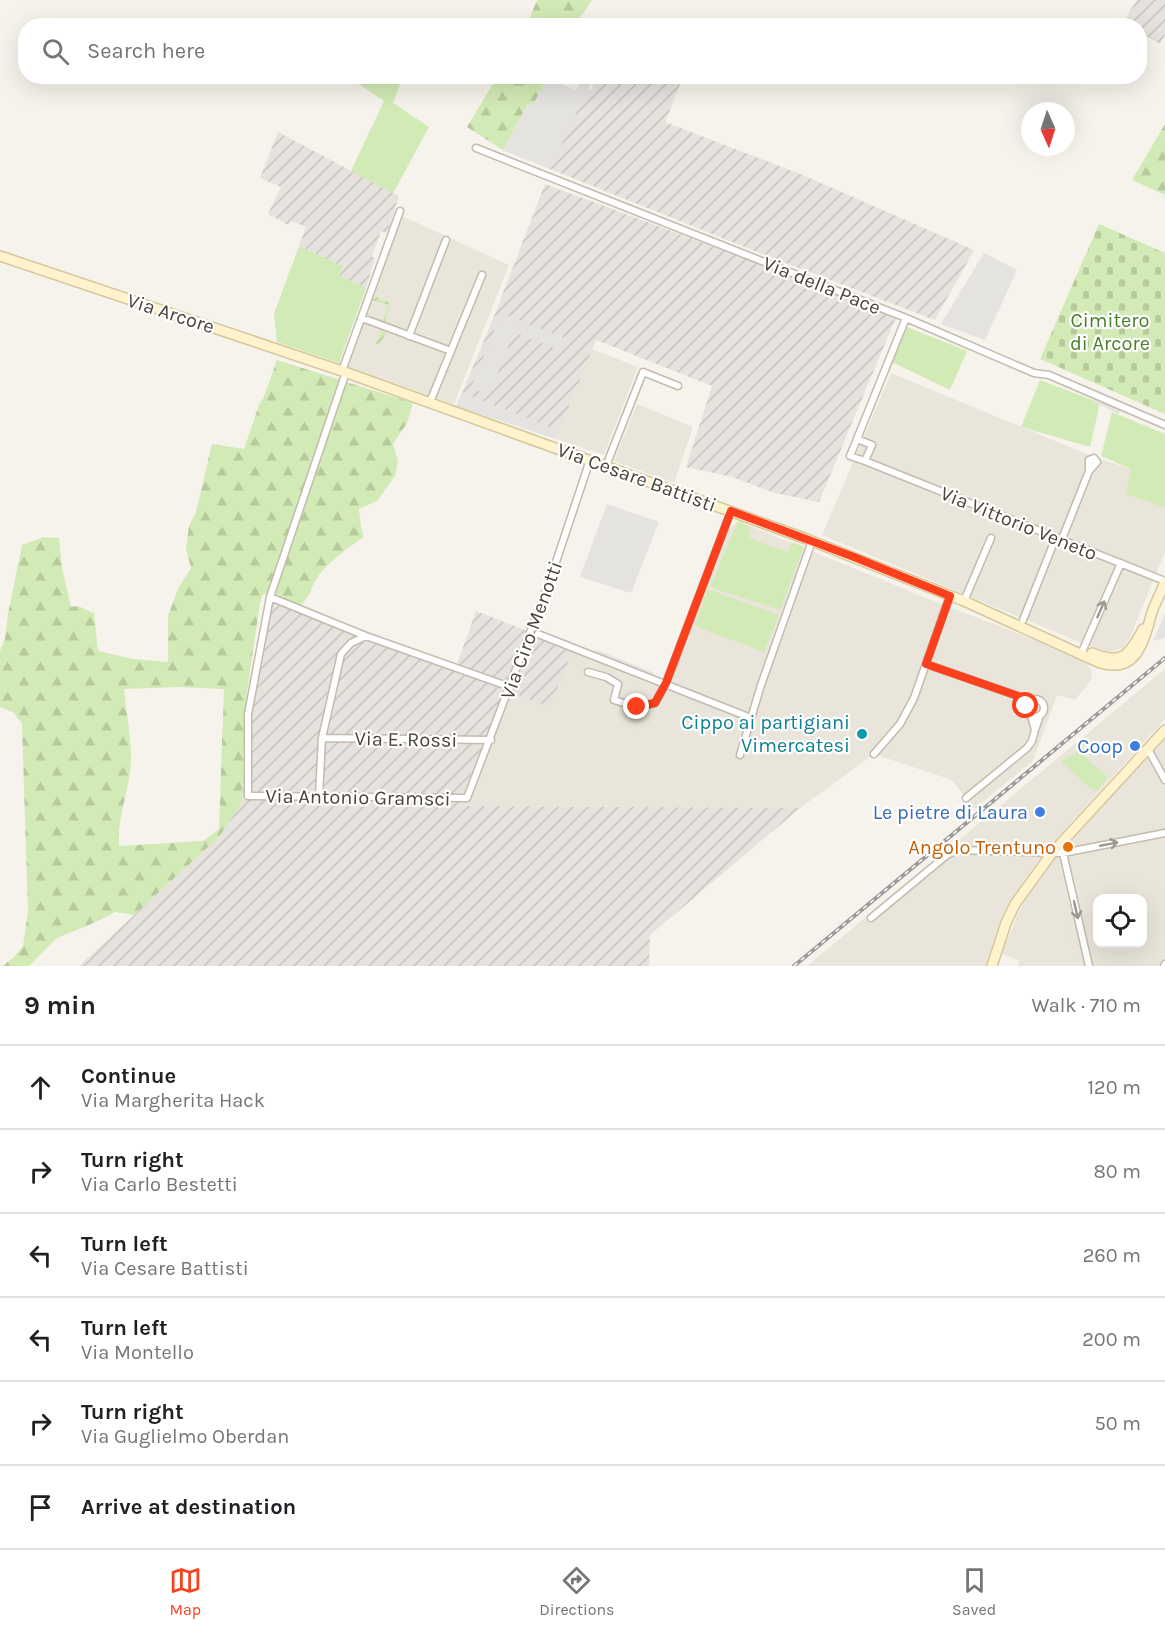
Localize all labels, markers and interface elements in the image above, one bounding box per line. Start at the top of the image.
search box [18,18,1147,84]
icon: search [39,35,72,68]
text: Search here [87,38,205,64]
north arrow [1021,102,1075,156]
street label: Via della Pace [760,251,884,319]
street label: Via Arcore [124,289,217,338]
park label: Cimitero di Arcore [1070,309,1150,355]
street label: Via Cesare Battisti [554,438,720,517]
street label: Via Vittorio Veneto [937,482,1100,565]
street label: Via Ciro Menotti [496,558,567,702]
one-way arrow [1096,600,1107,618]
route start [1012,692,1038,718]
route end [623,693,649,719]
place label: Cippo ai partigiani Vimercatesi [681,711,850,757]
street label: Via E. Rossi [354,727,458,752]
marker: Cippo ai partigiani Vimercatesi [855,727,869,741]
place label: Coop [1077,735,1123,758]
marker: Coop [1128,739,1142,753]
street label: Via Antonio Gramsci [265,784,451,811]
place label: Le pietre di Laura [873,801,1028,824]
marker: Le pietre di Laura [1033,805,1047,819]
place label: Angolo Trentuno [908,836,1056,859]
one-way arrow [1098,838,1118,849]
marker: Angolo Trentuno [1061,840,1075,854]
map controls [1093,894,1147,948]
button: locate [1093,894,1147,948]
one-way arrow [1071,900,1083,919]
text: 9 min [24,990,96,1021]
text: Walk · 710 m [1031,994,1141,1017]
text: Continue [81,1063,176,1089]
icon: ahead [24,1071,57,1104]
text: 120 m [1087,1076,1141,1099]
text: Via Margherita Hack [81,1089,265,1112]
text: Turn right [81,1147,184,1173]
icon: right [24,1155,57,1188]
text: 80 m [1093,1160,1141,1183]
text: Via Carlo Bestetti [81,1173,238,1196]
text: Turn left [81,1231,168,1257]
icon: left [24,1239,57,1272]
text: 260 m [1083,1244,1141,1267]
text: Via Cesare Battisti [81,1257,249,1280]
text: Turn left [81,1315,168,1341]
icon: left [24,1323,57,1356]
text: 200 m [1082,1328,1141,1351]
text: Via Montello [81,1341,194,1364]
text: Turn right [81,1399,184,1425]
icon: right [24,1407,57,1440]
text: 50 m [1094,1412,1141,1435]
text: Via Guglielmo Oberdan [81,1425,289,1448]
icon: arrive [24,1491,57,1524]
text: Arrive at destination [81,1494,296,1520]
tab: Map [169,1564,202,1619]
tab: Directions [539,1564,614,1619]
tab: Saved [952,1564,996,1619]

